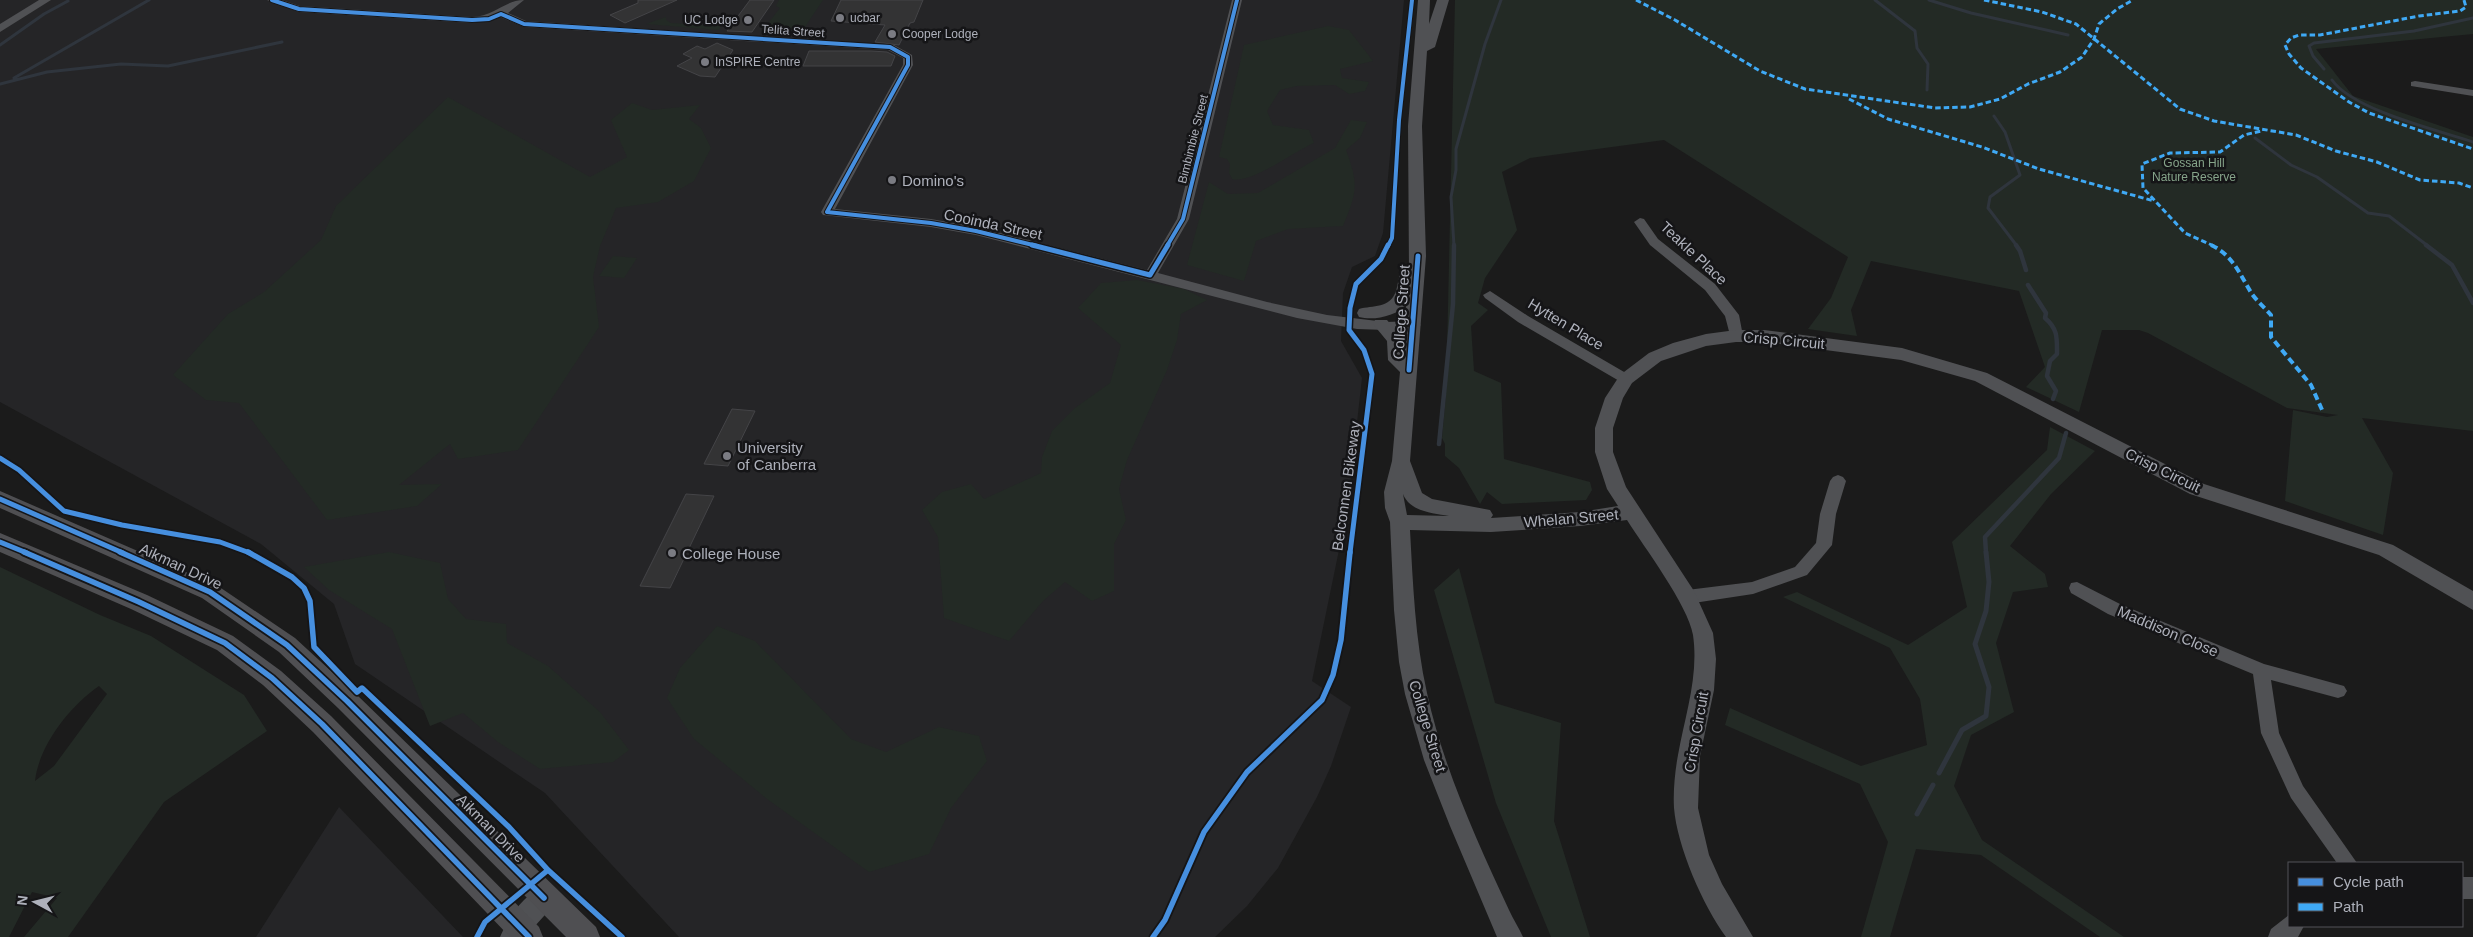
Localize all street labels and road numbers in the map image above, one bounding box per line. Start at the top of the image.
street label: Telita Street [761,22,826,40]
street label: Bimbimbie Street [1175,92,1211,185]
street label: Cooinda Street [942,205,1045,243]
street label: Teakle Place [1657,218,1731,288]
street label: College Street [1389,263,1413,360]
street label: Hytten Place [1525,295,1607,353]
street label: Crisp Circuit [1743,328,1826,352]
street label: Belconnen Bikeway [1328,420,1364,552]
street label: Crisp Circuit [2123,444,2204,496]
street label: Whelan Street [1523,505,1620,531]
street label: Aikman Drive [137,539,225,593]
street label: Maddison Close [2115,602,2221,660]
street label: College Street [1406,678,1450,775]
street label: Crisp Circuit [1681,689,1712,774]
street label: Aikman Drive [453,790,529,866]

